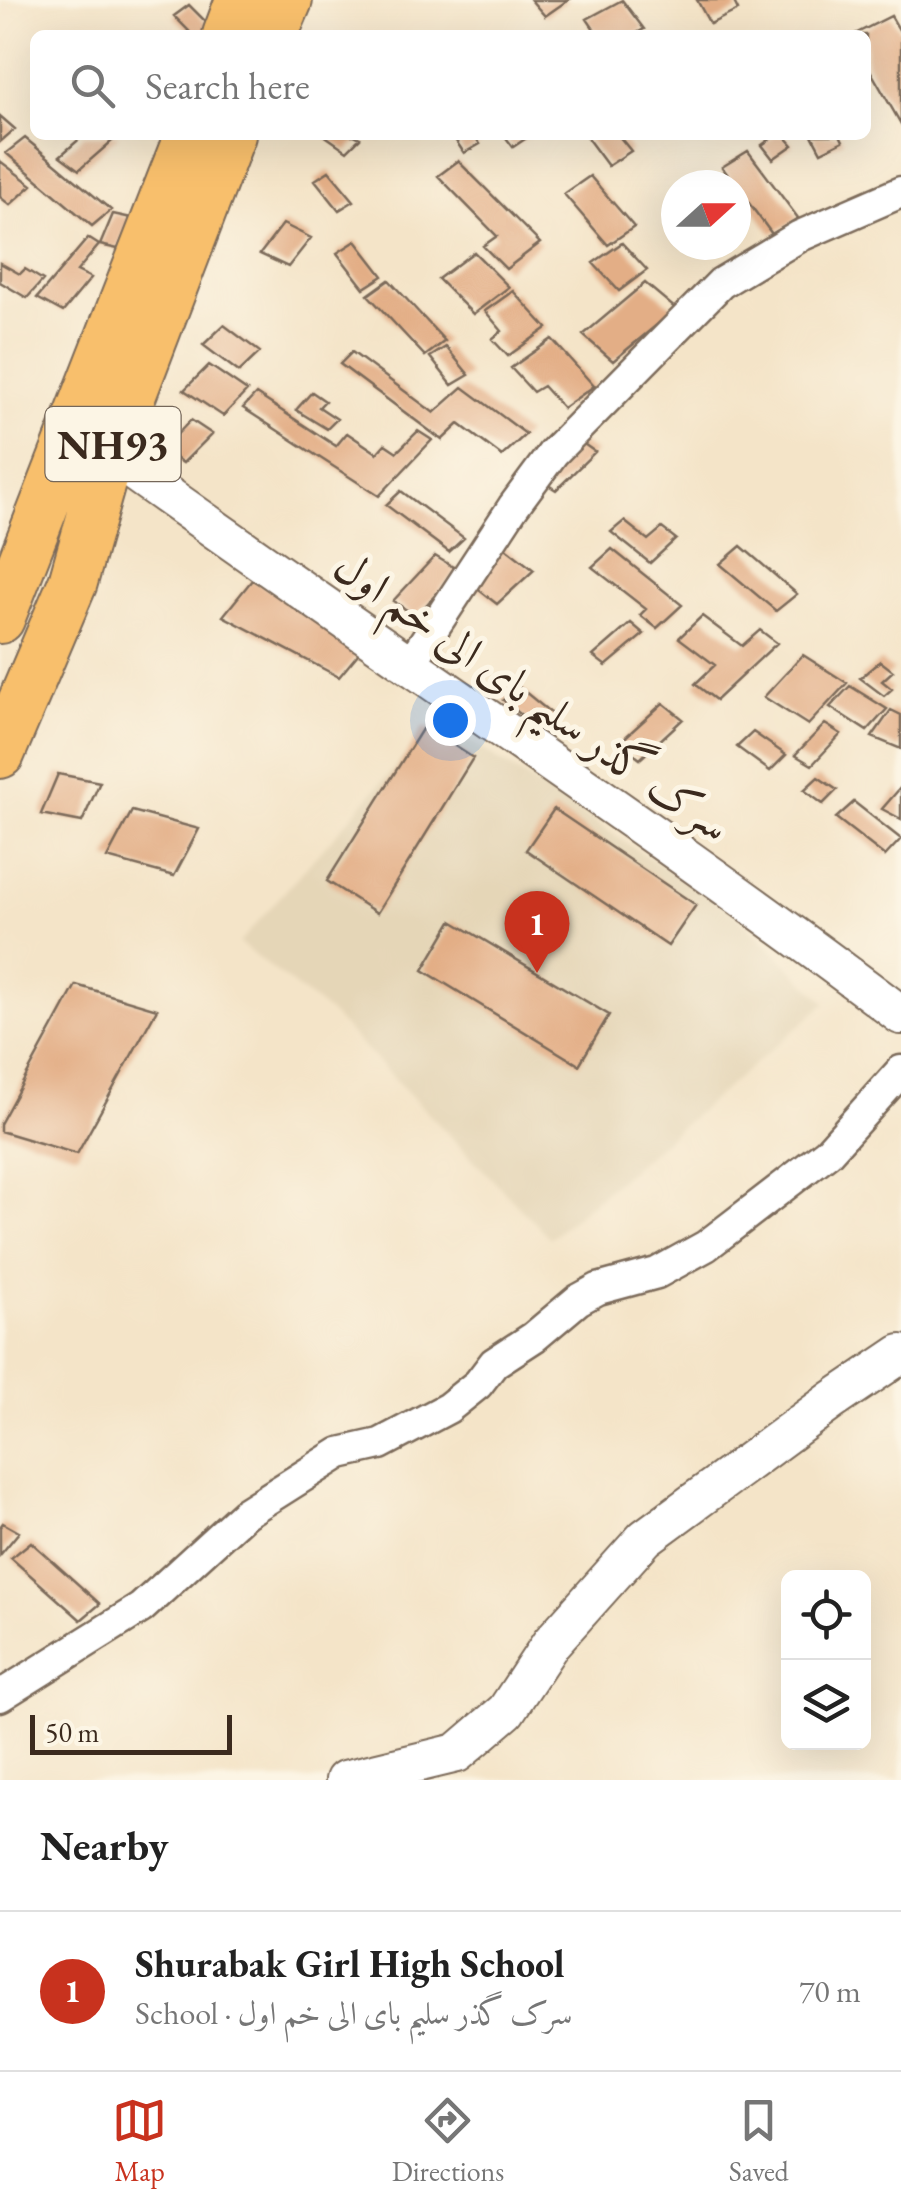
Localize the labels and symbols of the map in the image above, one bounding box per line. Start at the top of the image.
north arrow [661,170,751,260]
road number: NH93 [46,407,180,481]
street label: سرک گذر سلیم بای الی خم اول [314,534,744,867]
your location [425,695,476,746]
pin: 1 [504,890,570,973]
scale bar [30,1710,232,1754]

